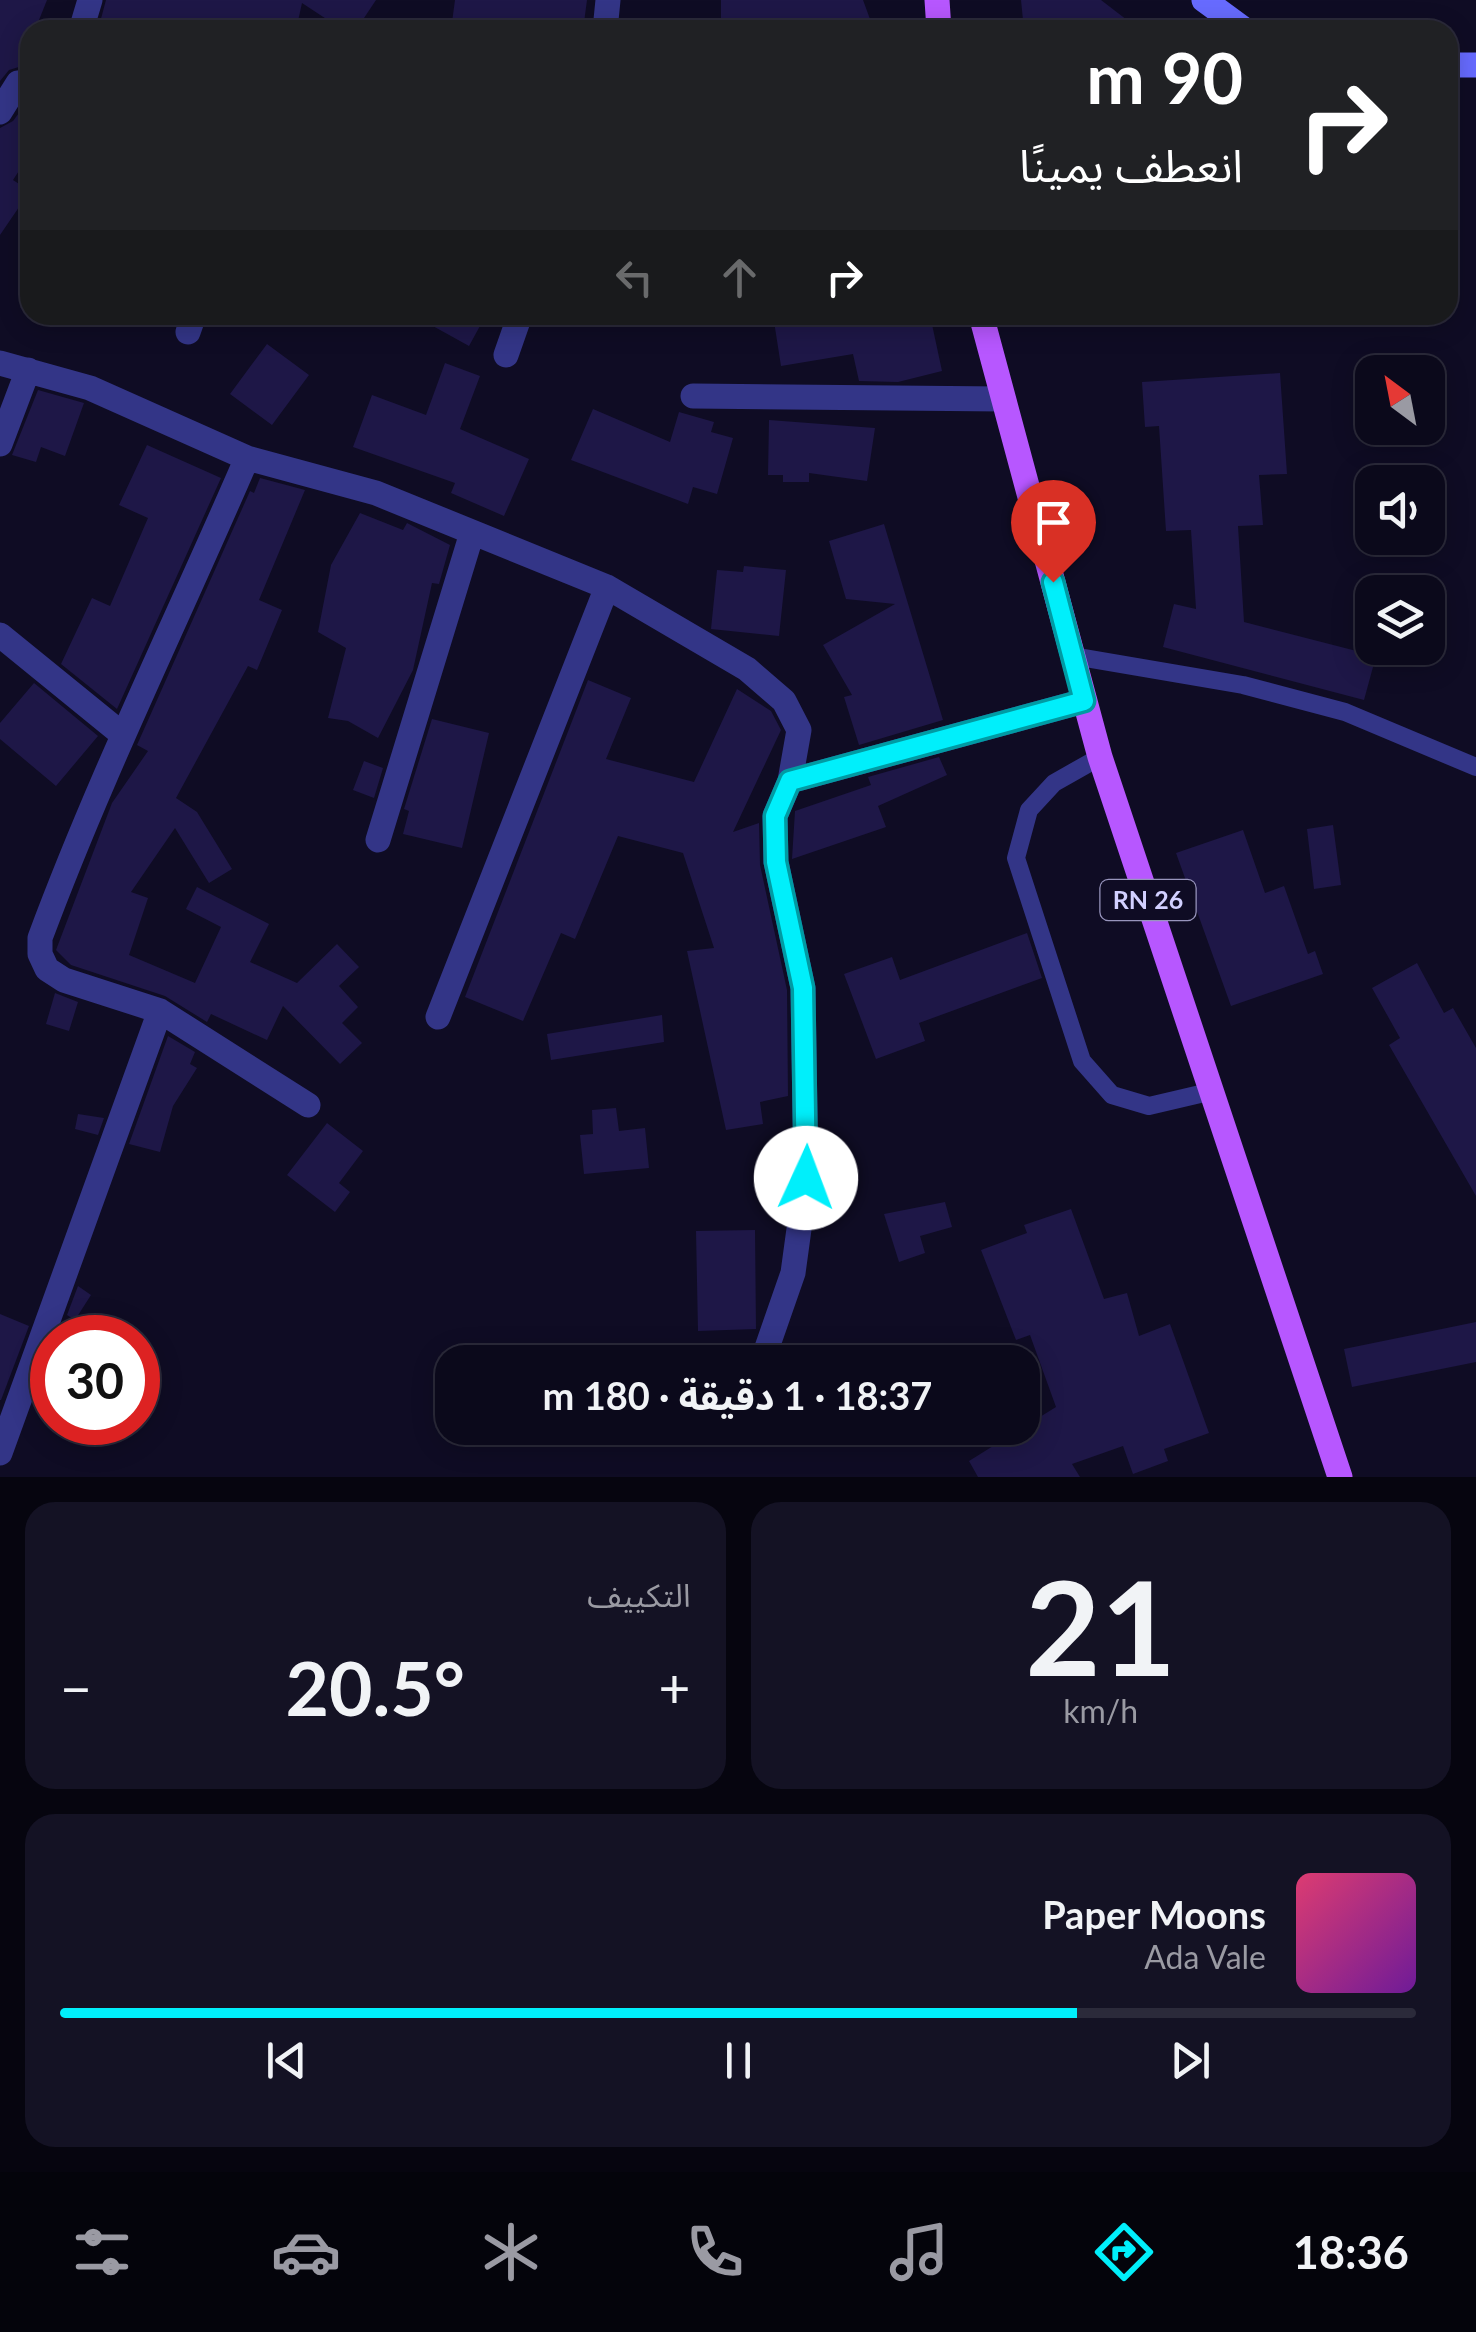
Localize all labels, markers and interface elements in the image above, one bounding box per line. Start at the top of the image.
text: 90 m [1086,35,1243,119]
icon: right [1278,60,1408,190]
text: انعطف يمينًا [1019,138,1243,192]
icon: left [607,250,662,305]
icon: ahead [712,250,767,305]
icon: right [817,250,872,305]
north arrow [1355,355,1445,445]
map controls [1355,355,1445,665]
button: sound [1355,465,1445,555]
pin [1011,480,1096,583]
icon: arrive [1026,495,1081,550]
button: layers [1355,575,1445,665]
road number: RN 26 [1100,880,1196,920]
position arrow [754,1126,858,1230]
speed limit sign: 30 [30,1315,160,1445]
text: 18:37 · 1 دقيقة · 180 m [543,1372,932,1418]
text: 21 [1025,1548,1176,1704]
text: التكييف [587,1575,691,1614]
text: 20.5° [286,1642,465,1732]
text: − [60,1654,92,1720]
text: + [659,1654,690,1720]
text: km/h [1063,1691,1138,1730]
text: Paper Moons [1042,1891,1266,1937]
text: Ada Vale [1144,1937,1266,1976]
icon: previous [259,2033,314,2088]
icon: pause [711,2033,766,2088]
icon: next [1163,2033,1218,2088]
icon: filters [67,2217,137,2287]
icon: car [271,2217,341,2287]
icon: climate [476,2217,546,2287]
icon: phone [680,2217,750,2287]
icon: music [884,2217,954,2287]
icon: directions [1089,2217,1159,2287]
text: 18:36 [1293,2225,1409,2279]

